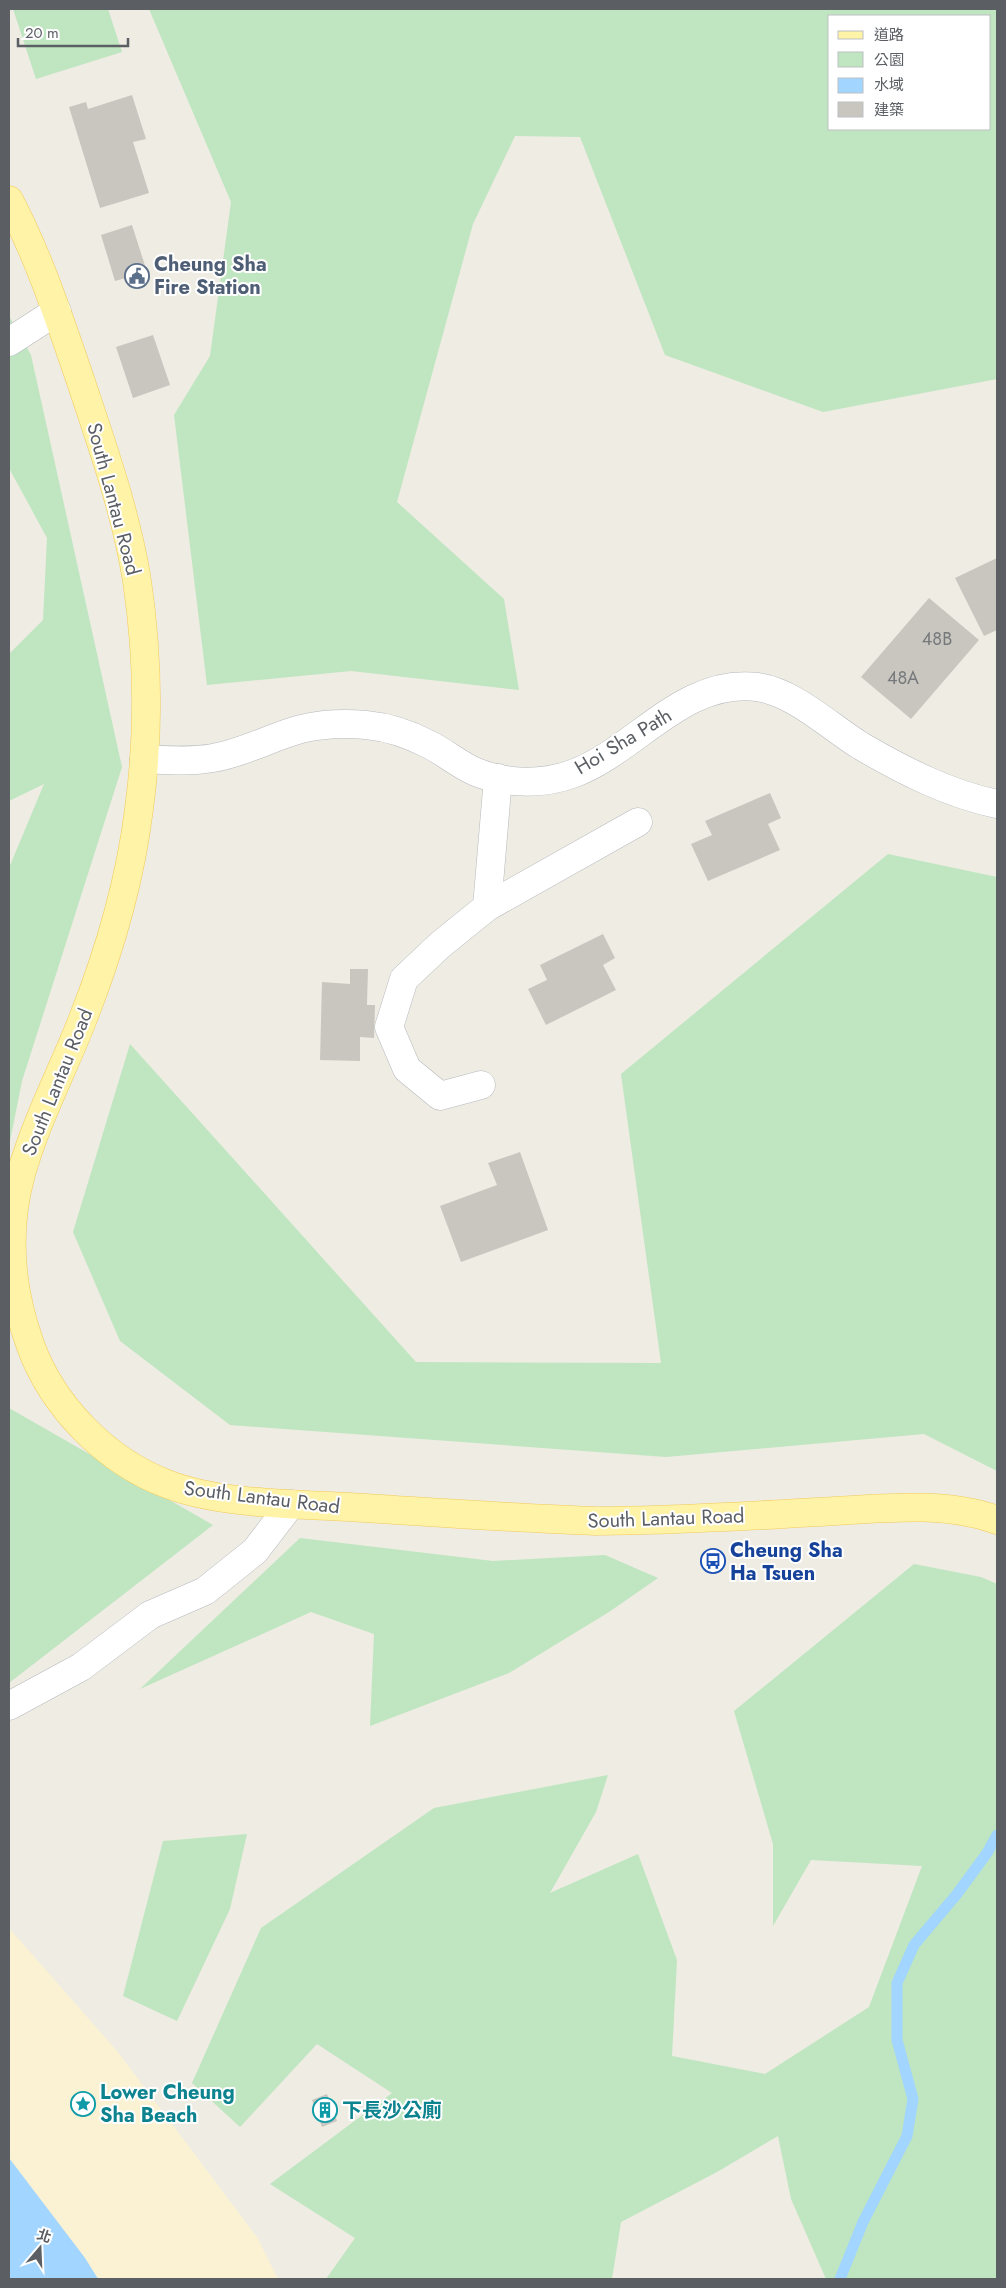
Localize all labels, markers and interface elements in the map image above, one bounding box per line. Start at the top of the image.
scale bar [18,15,128,47]
legend [828,15,991,130]
text: 20 m [25,22,59,44]
text: 道路 [874,24,904,46]
text: 公園 [874,49,904,71]
text: 水域 [874,74,904,96]
text: 建築 [874,99,904,121]
place label: Cheung Sha Fire Station [154,250,267,302]
public building icon: Cheung Sha Fire Station [124,263,150,289]
street label: South Lantau Road [79,420,148,579]
house number: 48B [922,626,952,652]
house number: 48A [887,665,919,691]
street label: Hoi Sha Path [569,701,677,782]
street label: South Lantau Road [15,1004,100,1160]
street label: South Lantau Road [182,1474,342,1521]
street label: South Lantau Road [587,1501,745,1536]
place label: Cheung Sha Ha Tsuen [730,1536,843,1588]
bus stop icon: Cheung Sha Ha Tsuen [700,1548,726,1574]
place label: Lower Cheung Sha Beach [100,2078,235,2130]
place icon: Lower Cheung Sha Beach [70,2091,96,2117]
place label: 下長沙公廁 [342,2096,442,2125]
building icon: 下長沙公廁 [312,2097,338,2123]
north arrow [15,2223,65,2273]
text: 北 [34,2224,54,2247]

